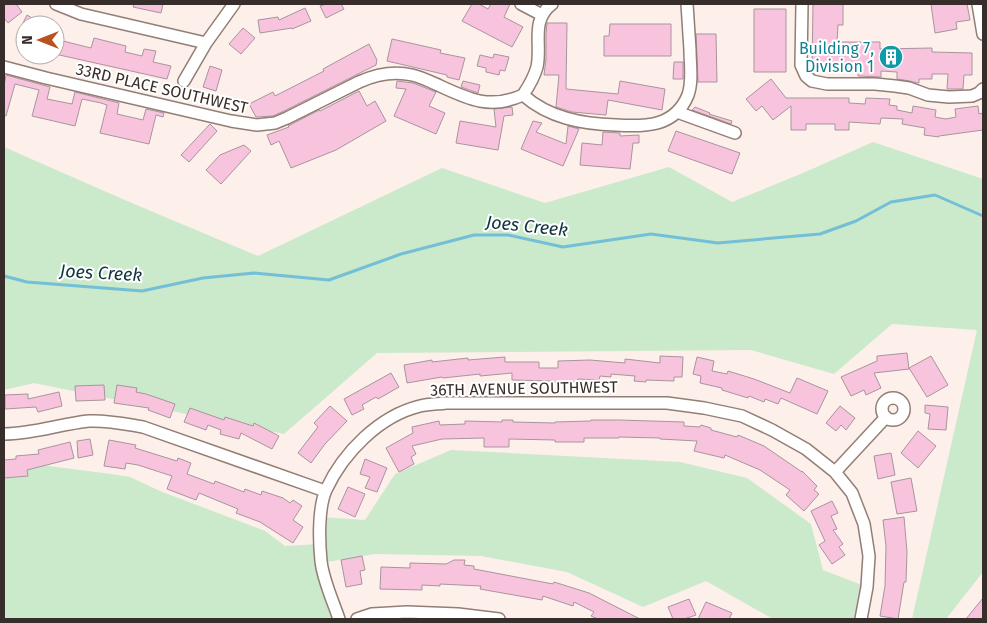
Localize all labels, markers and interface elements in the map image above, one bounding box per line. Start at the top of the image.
north arrow [15,15,65,65]
text: N [19,35,36,45]
place label: Building 7, Division 1 [799,39,874,76]
building icon: Building 7, Division 1 [878,44,904,70]
street label: 33RD PLACE SOUTHWEST [74,59,250,118]
water label: Joes Creek [484,211,569,241]
water label: Joes Creek [58,260,143,286]
street label: 36TH AVENUE SOUTHWEST [430,377,619,400]

